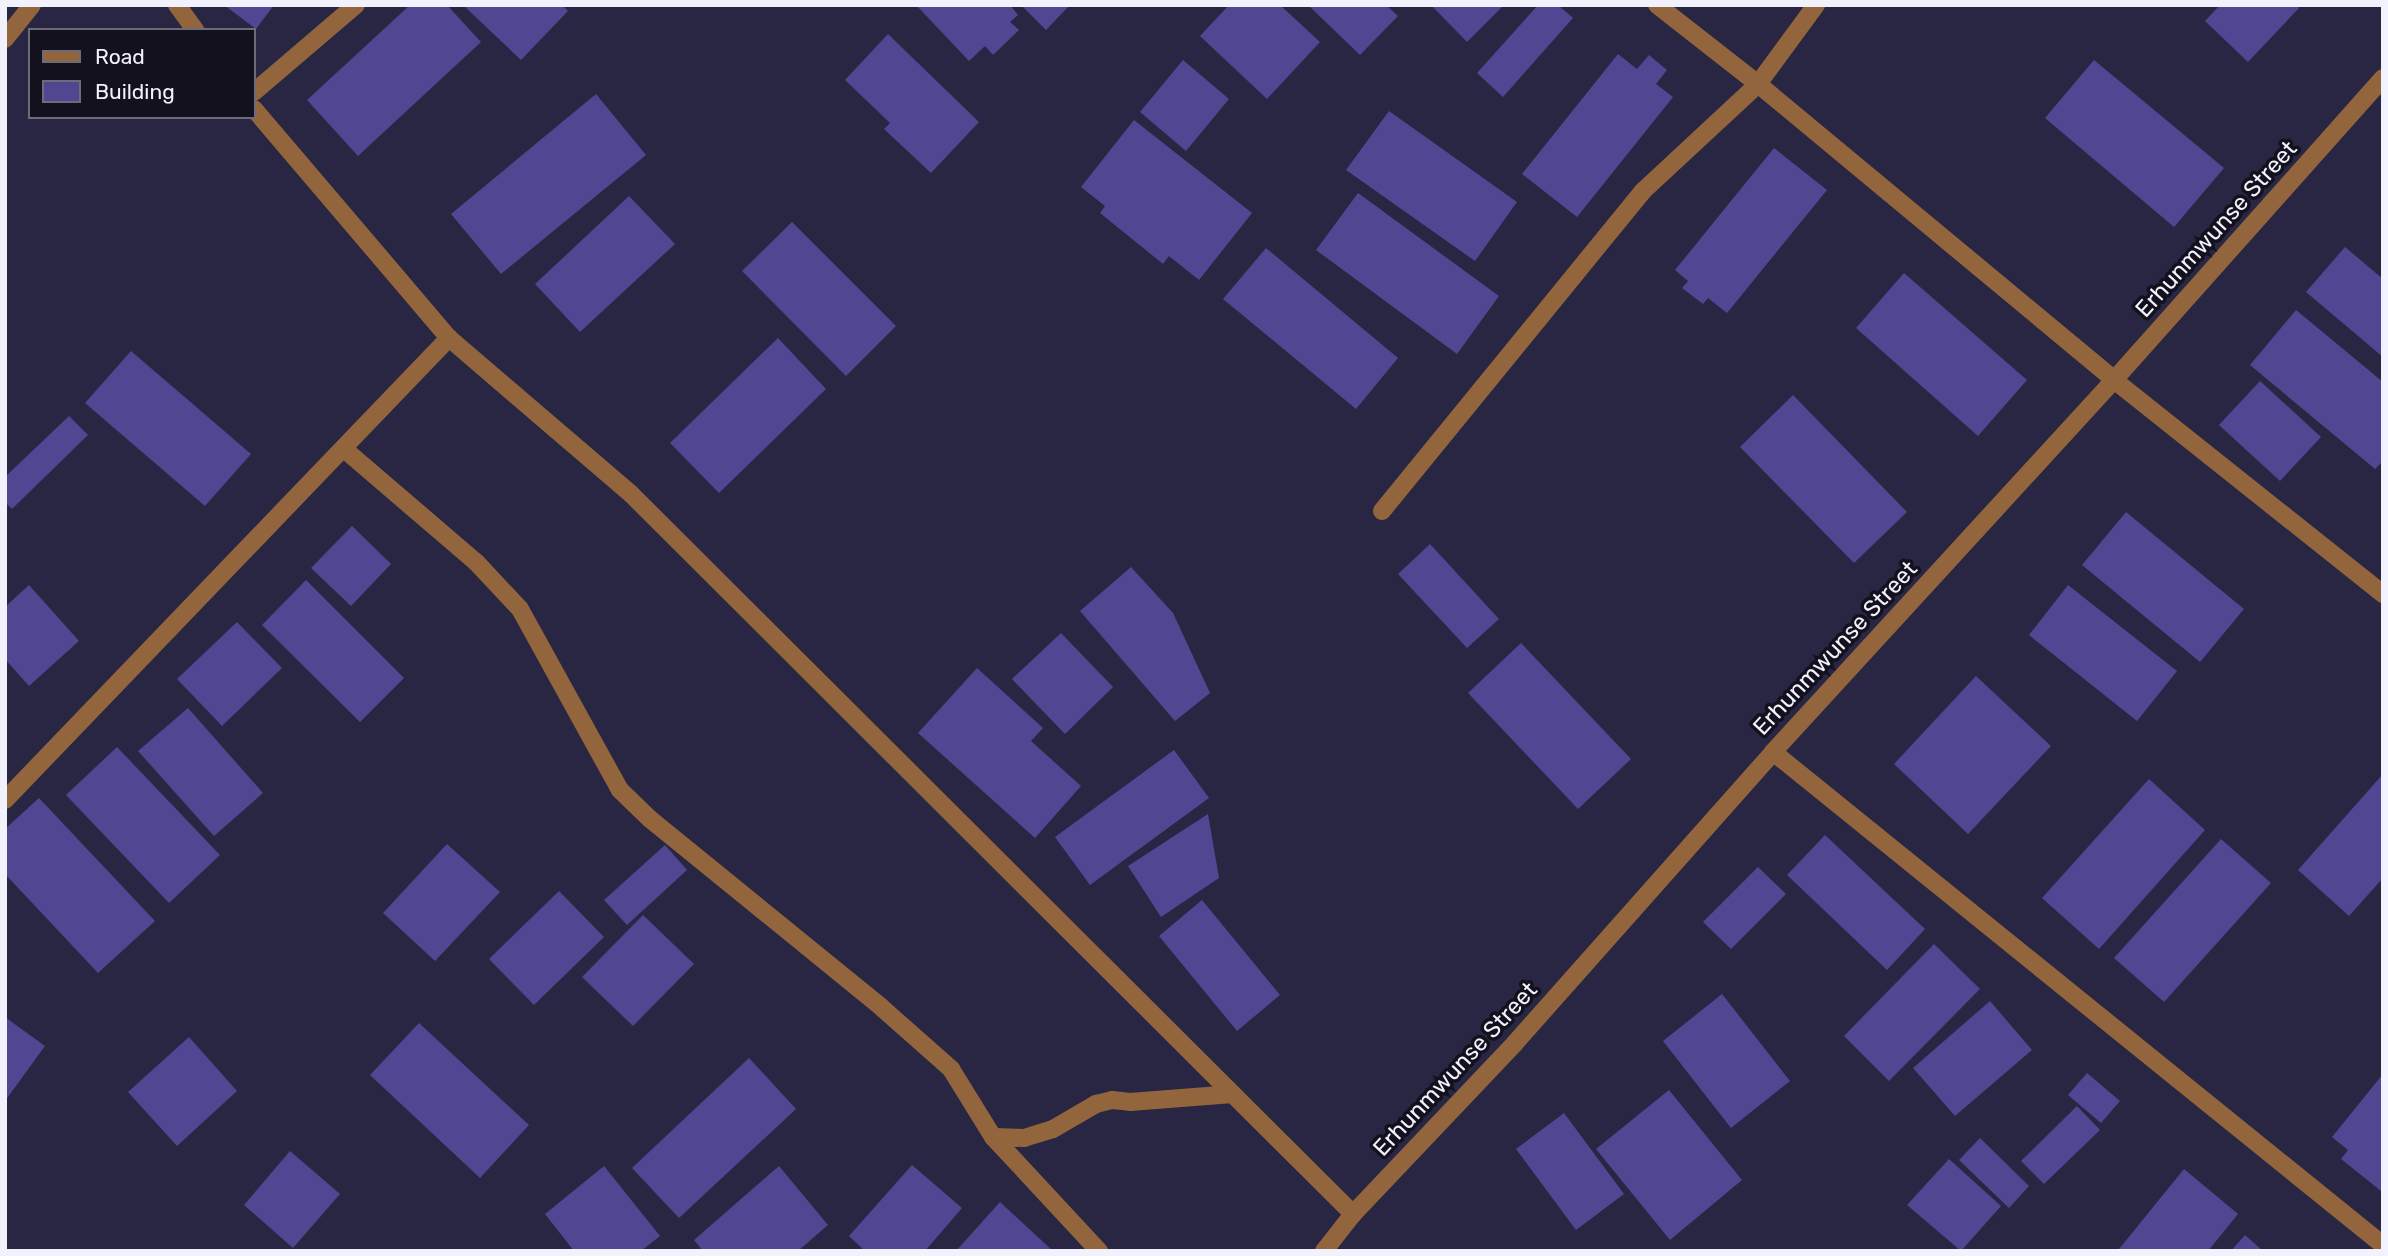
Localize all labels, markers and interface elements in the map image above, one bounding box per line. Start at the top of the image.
legend [28,28,256,119]
text: Road [95,44,145,69]
text: Building [95,79,175,104]
street label: Erhunmwunse Street [2130,135,2302,323]
street label: Erhunmwunse Street [1747,555,1923,741]
street label: Erhunmwunse Street [1367,976,1543,1162]

